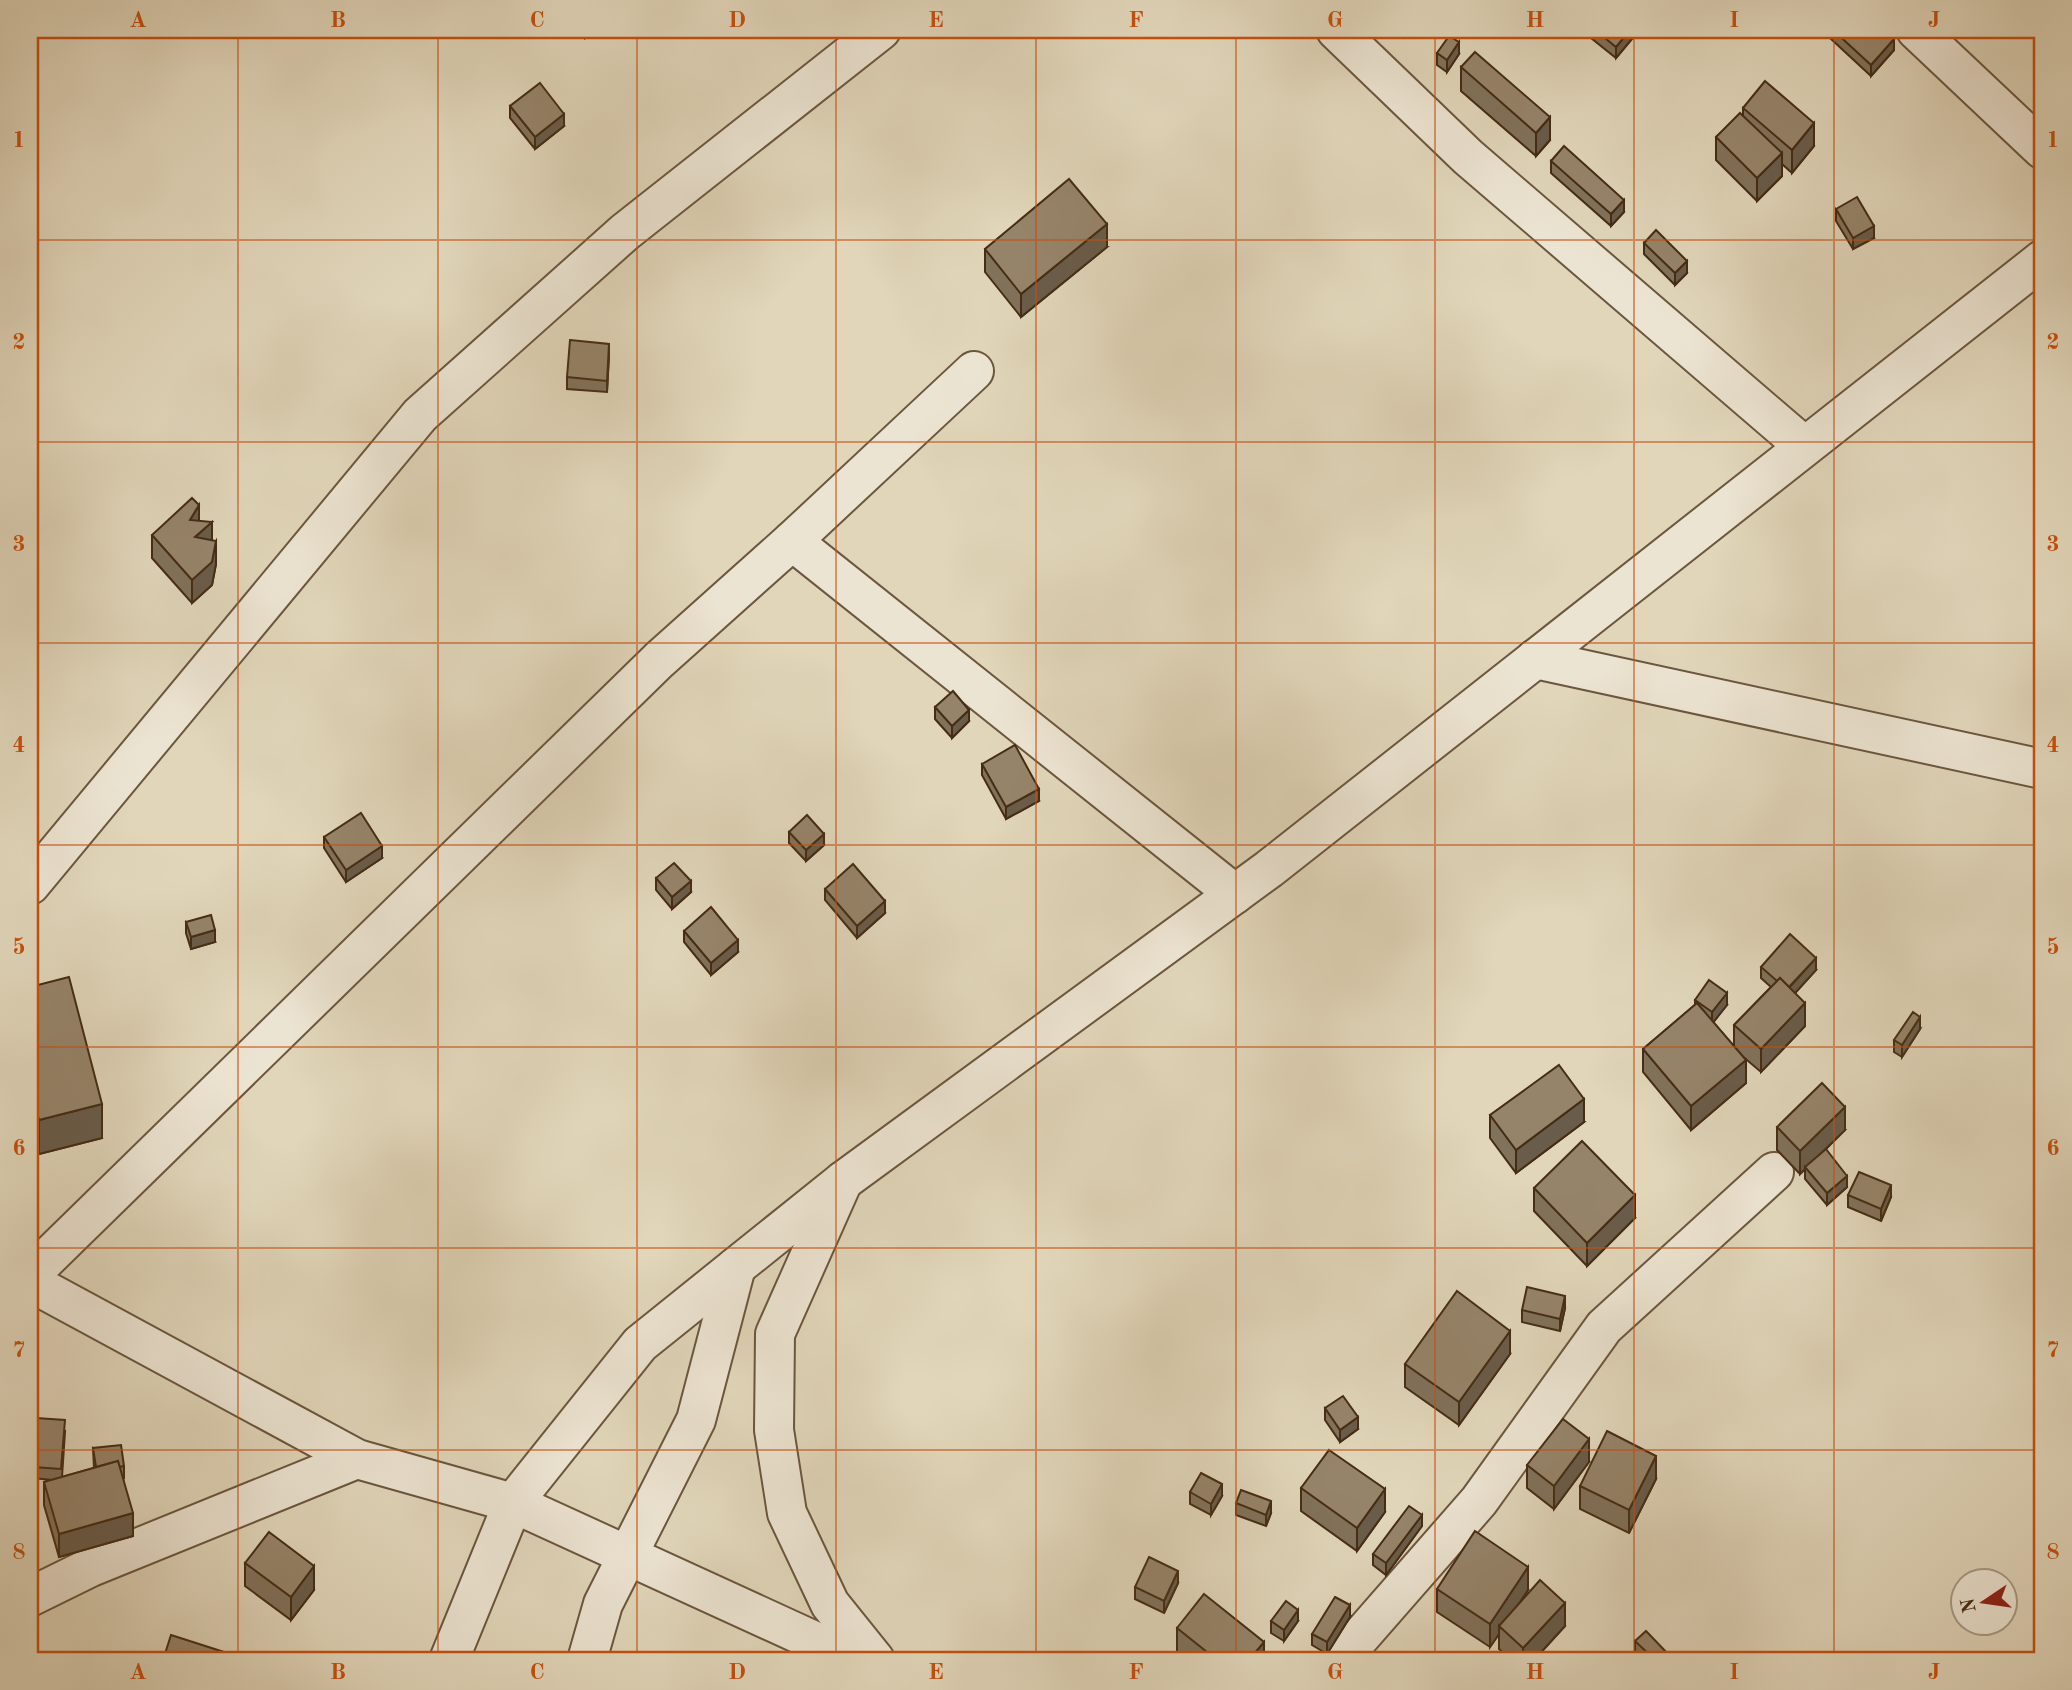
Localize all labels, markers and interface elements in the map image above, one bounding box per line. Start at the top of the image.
text: A [129,9,147,32]
text: B [330,9,346,32]
text: C [529,9,545,32]
text: D [728,9,746,32]
text: E [928,9,944,32]
text: F [1128,9,1144,32]
text: G [1327,9,1343,32]
text: H [1526,9,1544,32]
text: I [1729,9,1739,32]
text: J [1928,9,1940,32]
text: 1 [12,129,26,152]
text: 1 [2046,129,2060,152]
text: 2 [12,331,26,354]
text: 2 [2046,331,2060,354]
text: 3 [12,533,26,556]
text: 3 [2046,533,2060,556]
text: 4 [12,734,26,757]
text: 4 [2046,734,2060,757]
text: 5 [12,936,26,959]
text: 5 [2046,936,2060,959]
text: 6 [12,1137,26,1160]
text: 6 [2046,1137,2060,1160]
text: 7 [12,1339,26,1362]
text: 7 [2046,1339,2060,1362]
text: 8 [12,1541,26,1564]
text: 8 [2046,1541,2060,1564]
north arrow [1950,1568,2020,1638]
text: N [1959,1596,1981,1614]
text: A [129,1661,147,1684]
text: B [330,1661,346,1684]
text: C [529,1661,545,1684]
text: D [728,1661,746,1684]
text: E [928,1661,944,1684]
text: F [1128,1661,1144,1684]
text: G [1327,1661,1343,1684]
text: H [1526,1661,1544,1684]
text: I [1729,1661,1739,1684]
text: J [1928,1661,1940,1684]

